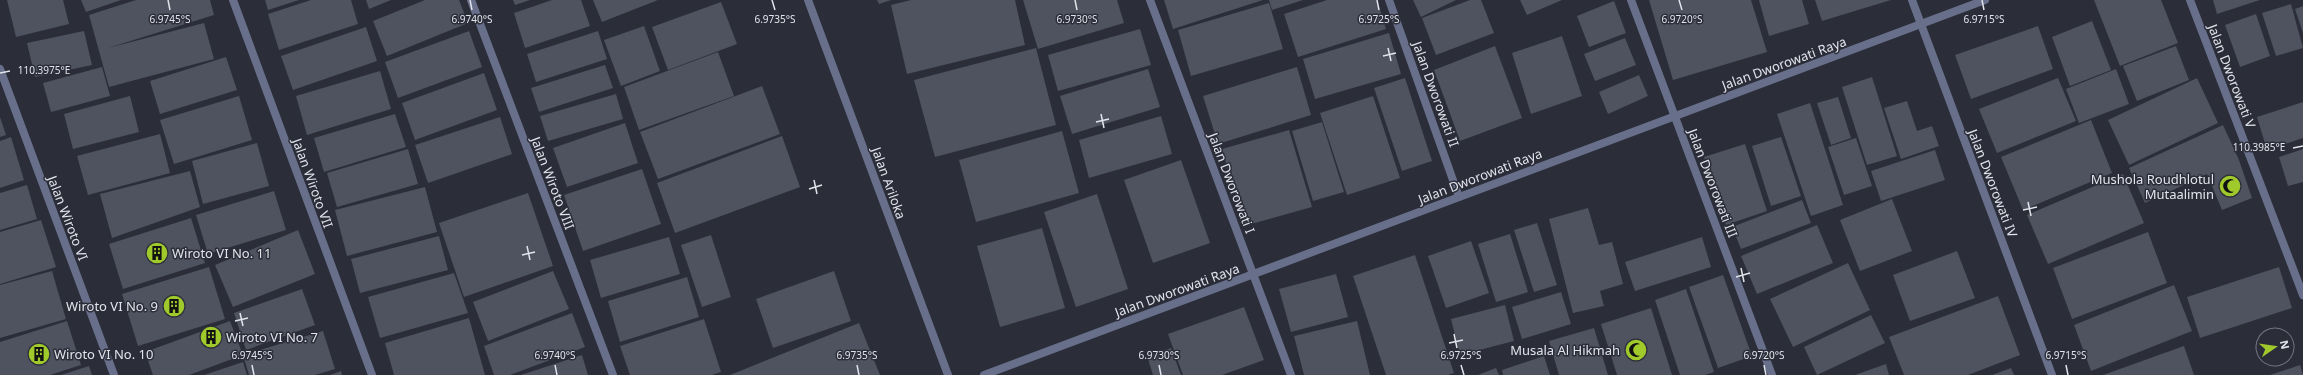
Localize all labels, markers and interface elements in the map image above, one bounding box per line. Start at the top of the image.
text: 6.9745°S [149,12,191,26]
text: 6.9740°S [451,12,493,26]
text: 6.9735°S [754,12,796,26]
text: 6.9730°S [1056,12,1098,26]
text: 6.9725°S [1358,12,1400,26]
text: 6.9720°S [1661,12,1703,26]
text: 6.9715°S [1963,12,2005,26]
street label: Jalan Dworowati V [2203,20,2260,131]
street label: Jalan Dworowati Raya [1717,32,1849,95]
street label: Jalan Dworowati II [1408,37,1463,149]
text: 110.3975°E [18,63,70,77]
street label: Jalan Dworowati III [1683,124,1742,240]
street label: Jalan Dworowati IV [1963,125,2022,240]
street label: Jalan Dworowati I [1204,128,1259,236]
street label: Jalan Wiroto VIII [526,132,579,232]
street label: Jalan Wiroto VII [288,134,338,230]
text: 110.3985°E [2233,140,2285,154]
street label: Jalan Ariloka [867,143,910,222]
street label: Jalan Dworowati Raya [1414,144,1545,209]
place label: Mushola Roudhlotul Mutaalimin [2091,170,2214,203]
street label: Jalan Wiroto VI [43,171,92,263]
mosque icon: Mushola Roudhlotul Mutaalimin [2217,173,2243,199]
building icon: Wiroto VI No. 11 [144,240,170,266]
place label: Wiroto VI No. 11 [172,244,271,262]
street label: Jalan Dworowati Raya [1110,259,1242,322]
building icon: Wiroto VI No. 9 [161,293,187,319]
place label: Wiroto VI No. 9 [66,297,158,315]
building icon: Wiroto VI No. 7 [198,324,224,350]
north arrow [2255,327,2295,367]
place label: Wiroto VI No. 7 [226,328,318,346]
mosque icon: Musala Al Hikmah [1623,337,1649,363]
text: N [2277,339,2294,351]
building icon: Wiroto VI No. 10 [26,341,52,367]
place label: Musala Al Hikmah [1510,341,1620,359]
place label: Wiroto VI No. 10 [54,345,153,363]
text: 6.9745°S [231,348,273,362]
text: 6.9740°S [534,348,576,362]
text: 6.9735°S [836,348,878,362]
text: 6.9730°S [1138,348,1180,362]
text: 6.9725°S [1440,348,1482,362]
text: 6.9720°S [1743,348,1785,362]
text: 6.9715°S [2045,348,2087,362]

